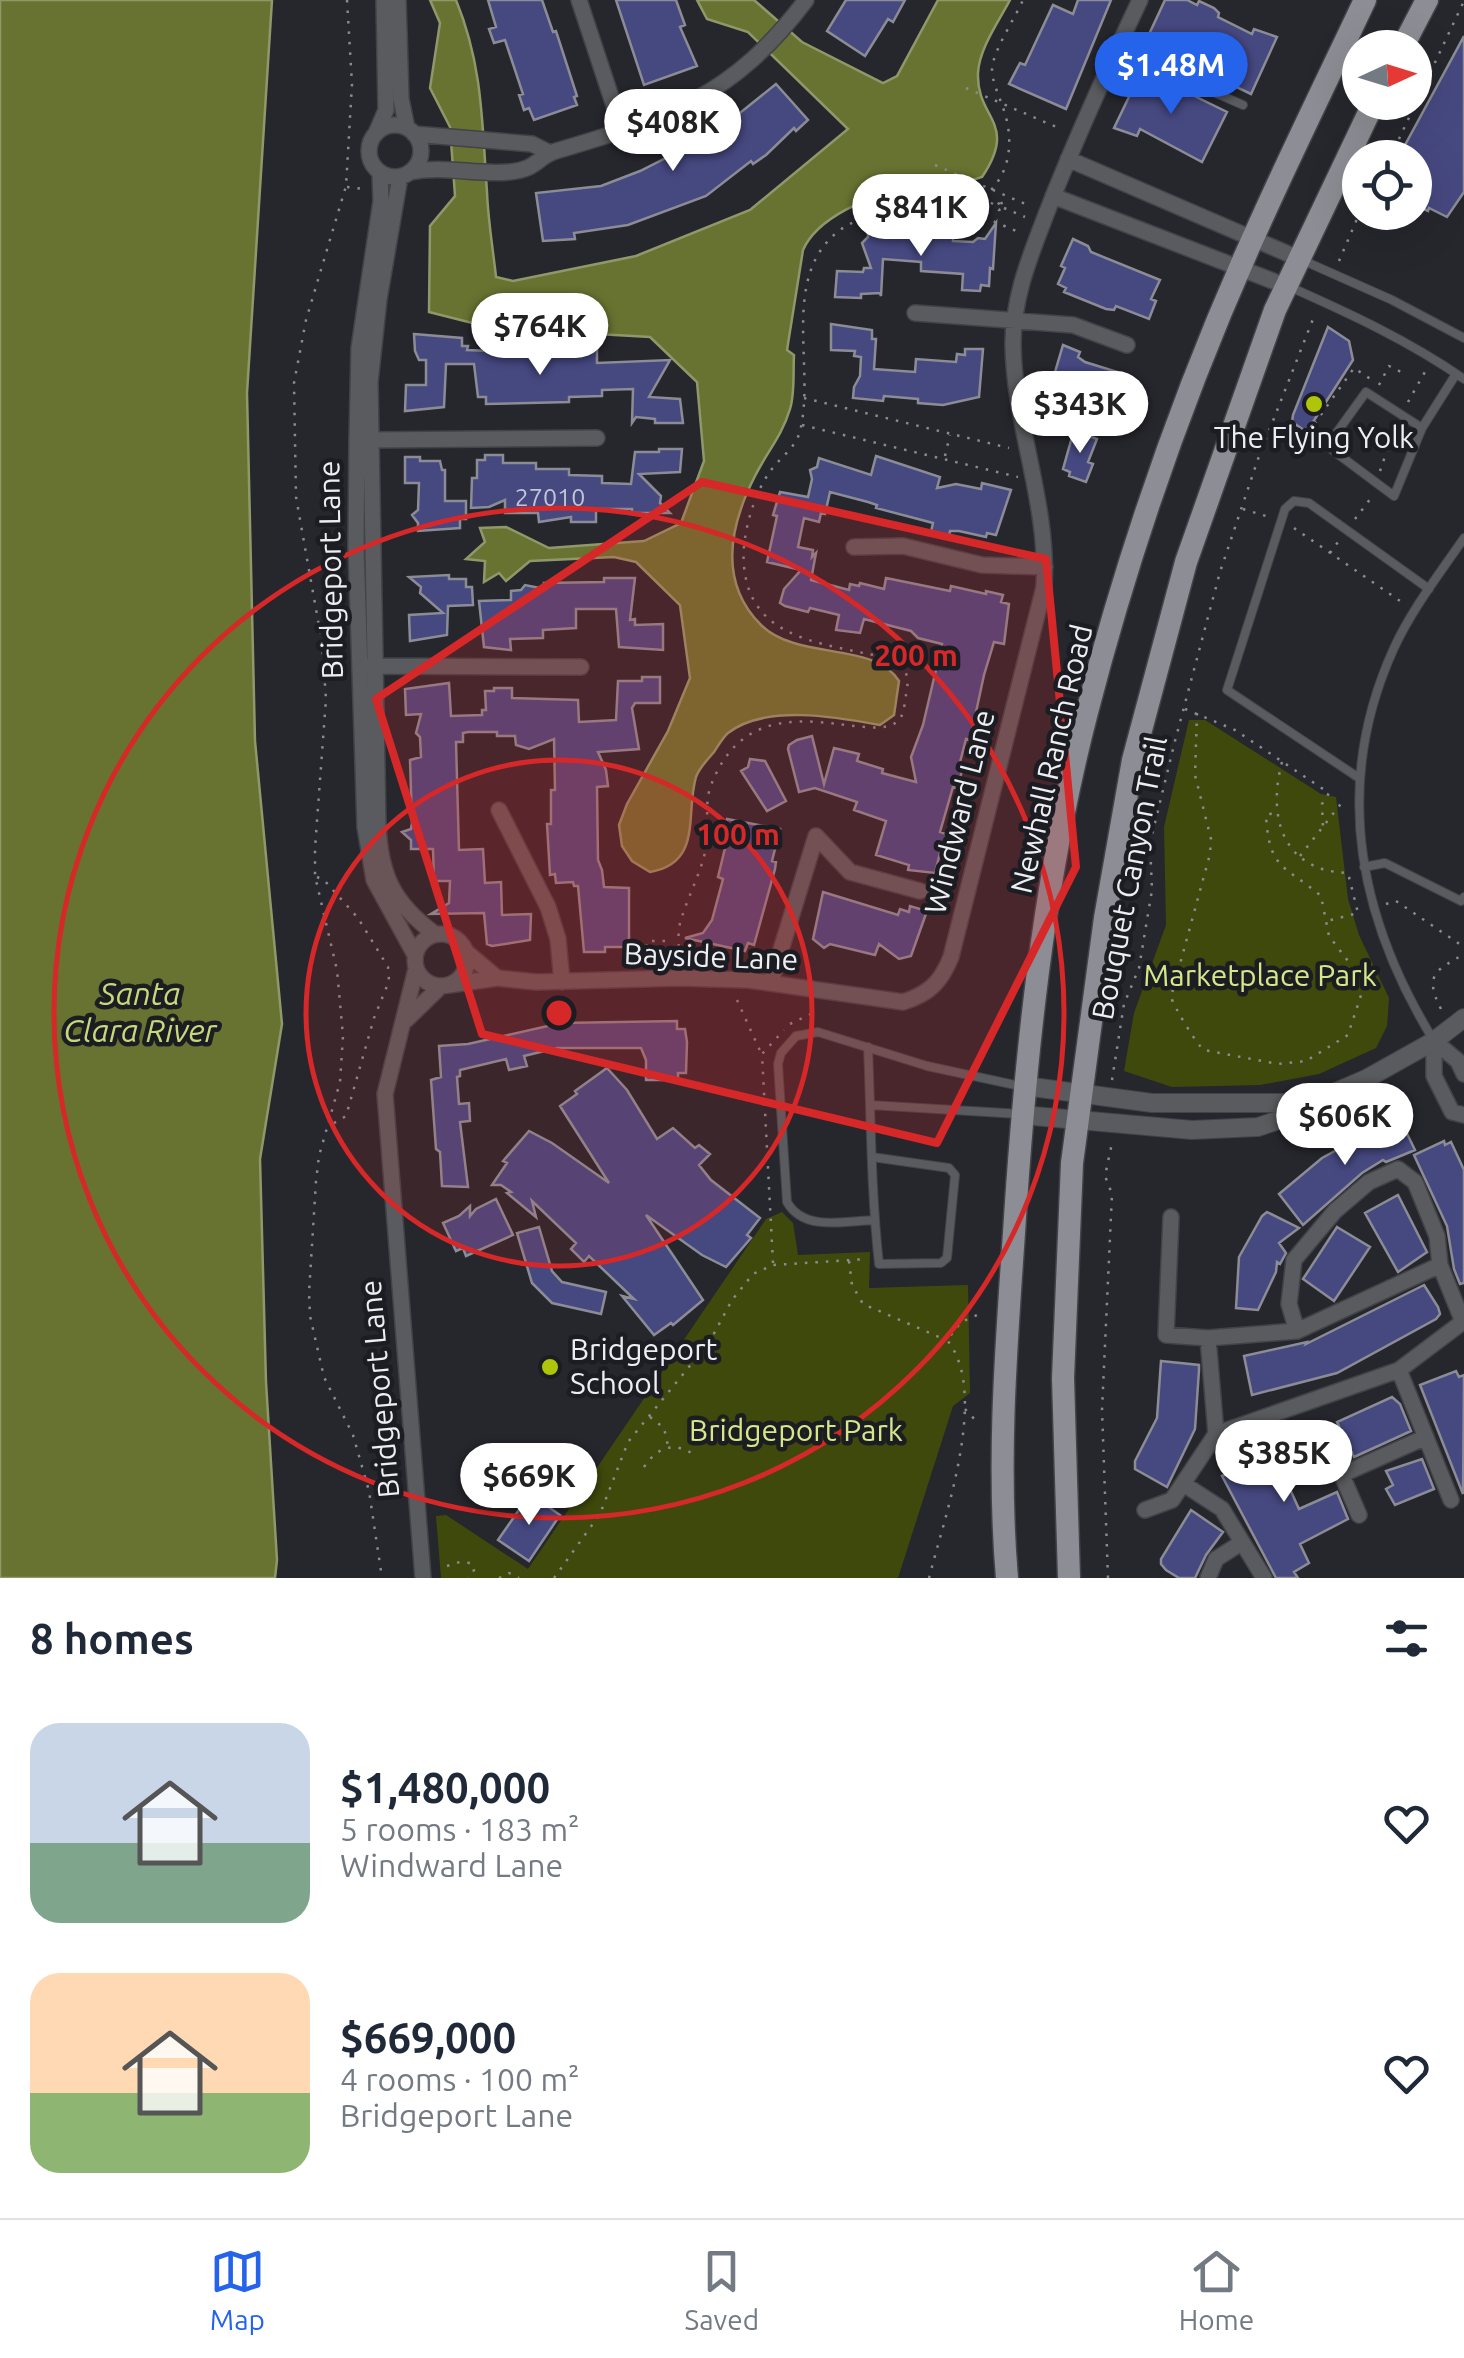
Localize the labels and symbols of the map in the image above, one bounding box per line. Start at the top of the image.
north arrow [1342,30,1432,120]
pin: $1.48M [1090,32,1252,117]
pin: $408K [603,89,743,174]
pin: $841K [851,174,991,259]
pin: $764K [470,293,610,378]
pin: $343K [1010,371,1150,456]
marker: The Flying Yolk [1303,393,1325,415]
place label: The Flying Yolk [1214,420,1414,454]
street label: Bridgeport Lane [311,460,349,680]
house number: 27010 [515,483,585,511]
street label: Newhall Ranch Road [1004,621,1098,896]
text: 200 m [874,638,958,672]
street label: Windward Lane [917,706,1001,917]
street label: Bouquet Canyon Trail [1085,733,1173,1022]
text: 100 m [696,817,780,851]
street label: Bayside Lane [623,936,799,976]
park label: Marketplace Park [1143,958,1377,992]
water label: Santa Clara River [63,975,218,1048]
centre of rings [541,995,577,1031]
pin: $606K [1275,1083,1415,1168]
street label: Bridgeport Lane [353,1279,405,1499]
place label: Bridgeport School [570,1332,718,1400]
marker: Bridgeport School [539,1356,561,1378]
park label: Bridgeport Park [689,1413,903,1447]
pin: $385K [1214,1420,1354,1505]
pin: $669K [459,1443,599,1528]

